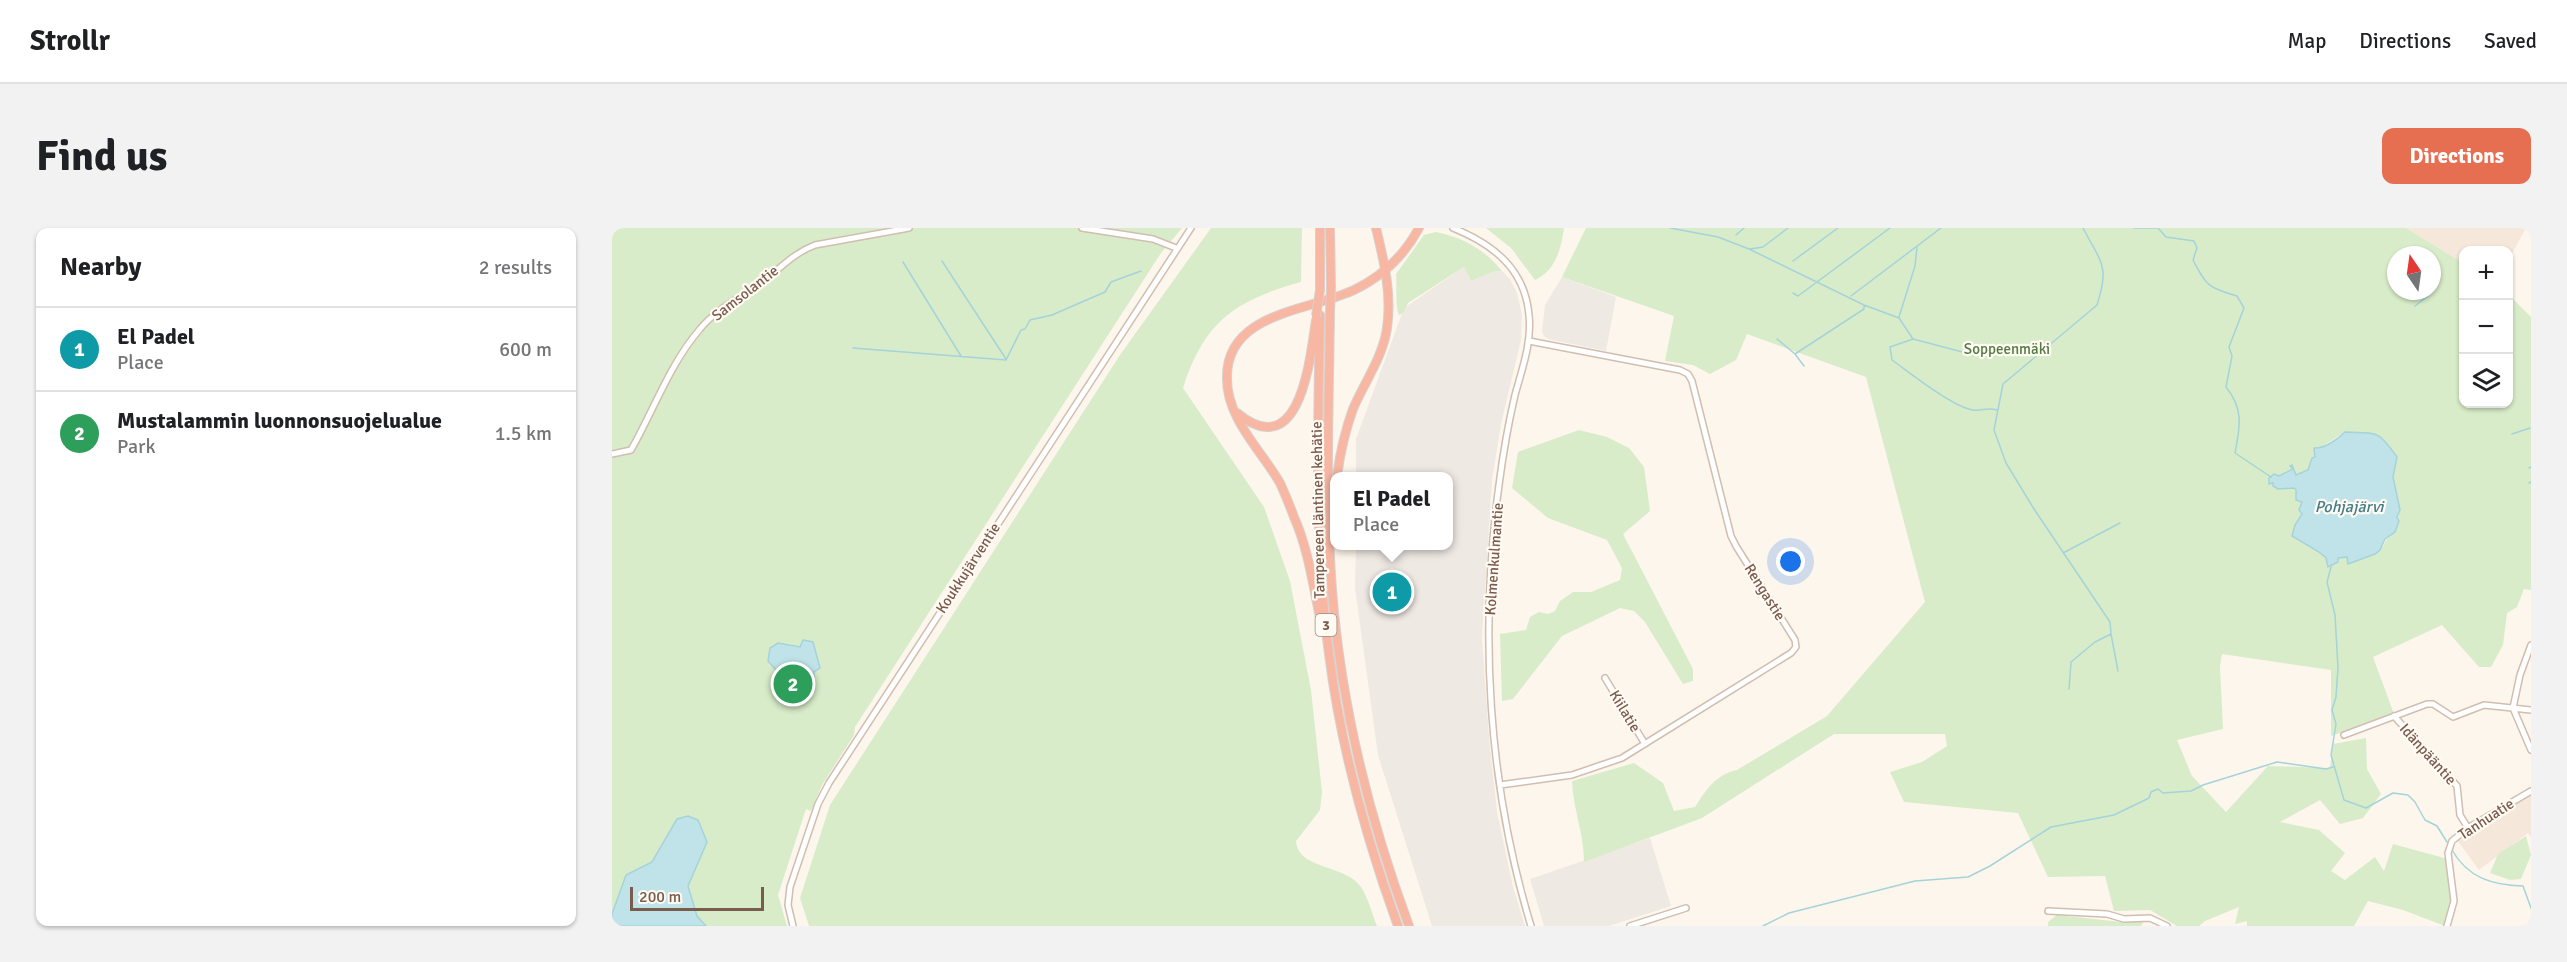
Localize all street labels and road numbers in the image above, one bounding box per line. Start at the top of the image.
street label: Samsolantie [708,261,782,325]
street label: Tampereen läntinen kehätie [1307,421,1329,599]
street label: Kolmenkulmantie [1481,502,1507,616]
street label: Koukkujärventie [932,519,1004,617]
street label: Rengastie [1741,560,1789,624]
road number: 3 [1316,614,1336,636]
street label: Kiilatie [1605,687,1645,735]
street label: Idänpääntie [2396,720,2460,788]
street label: Tanhuatie [2455,794,2517,844]

